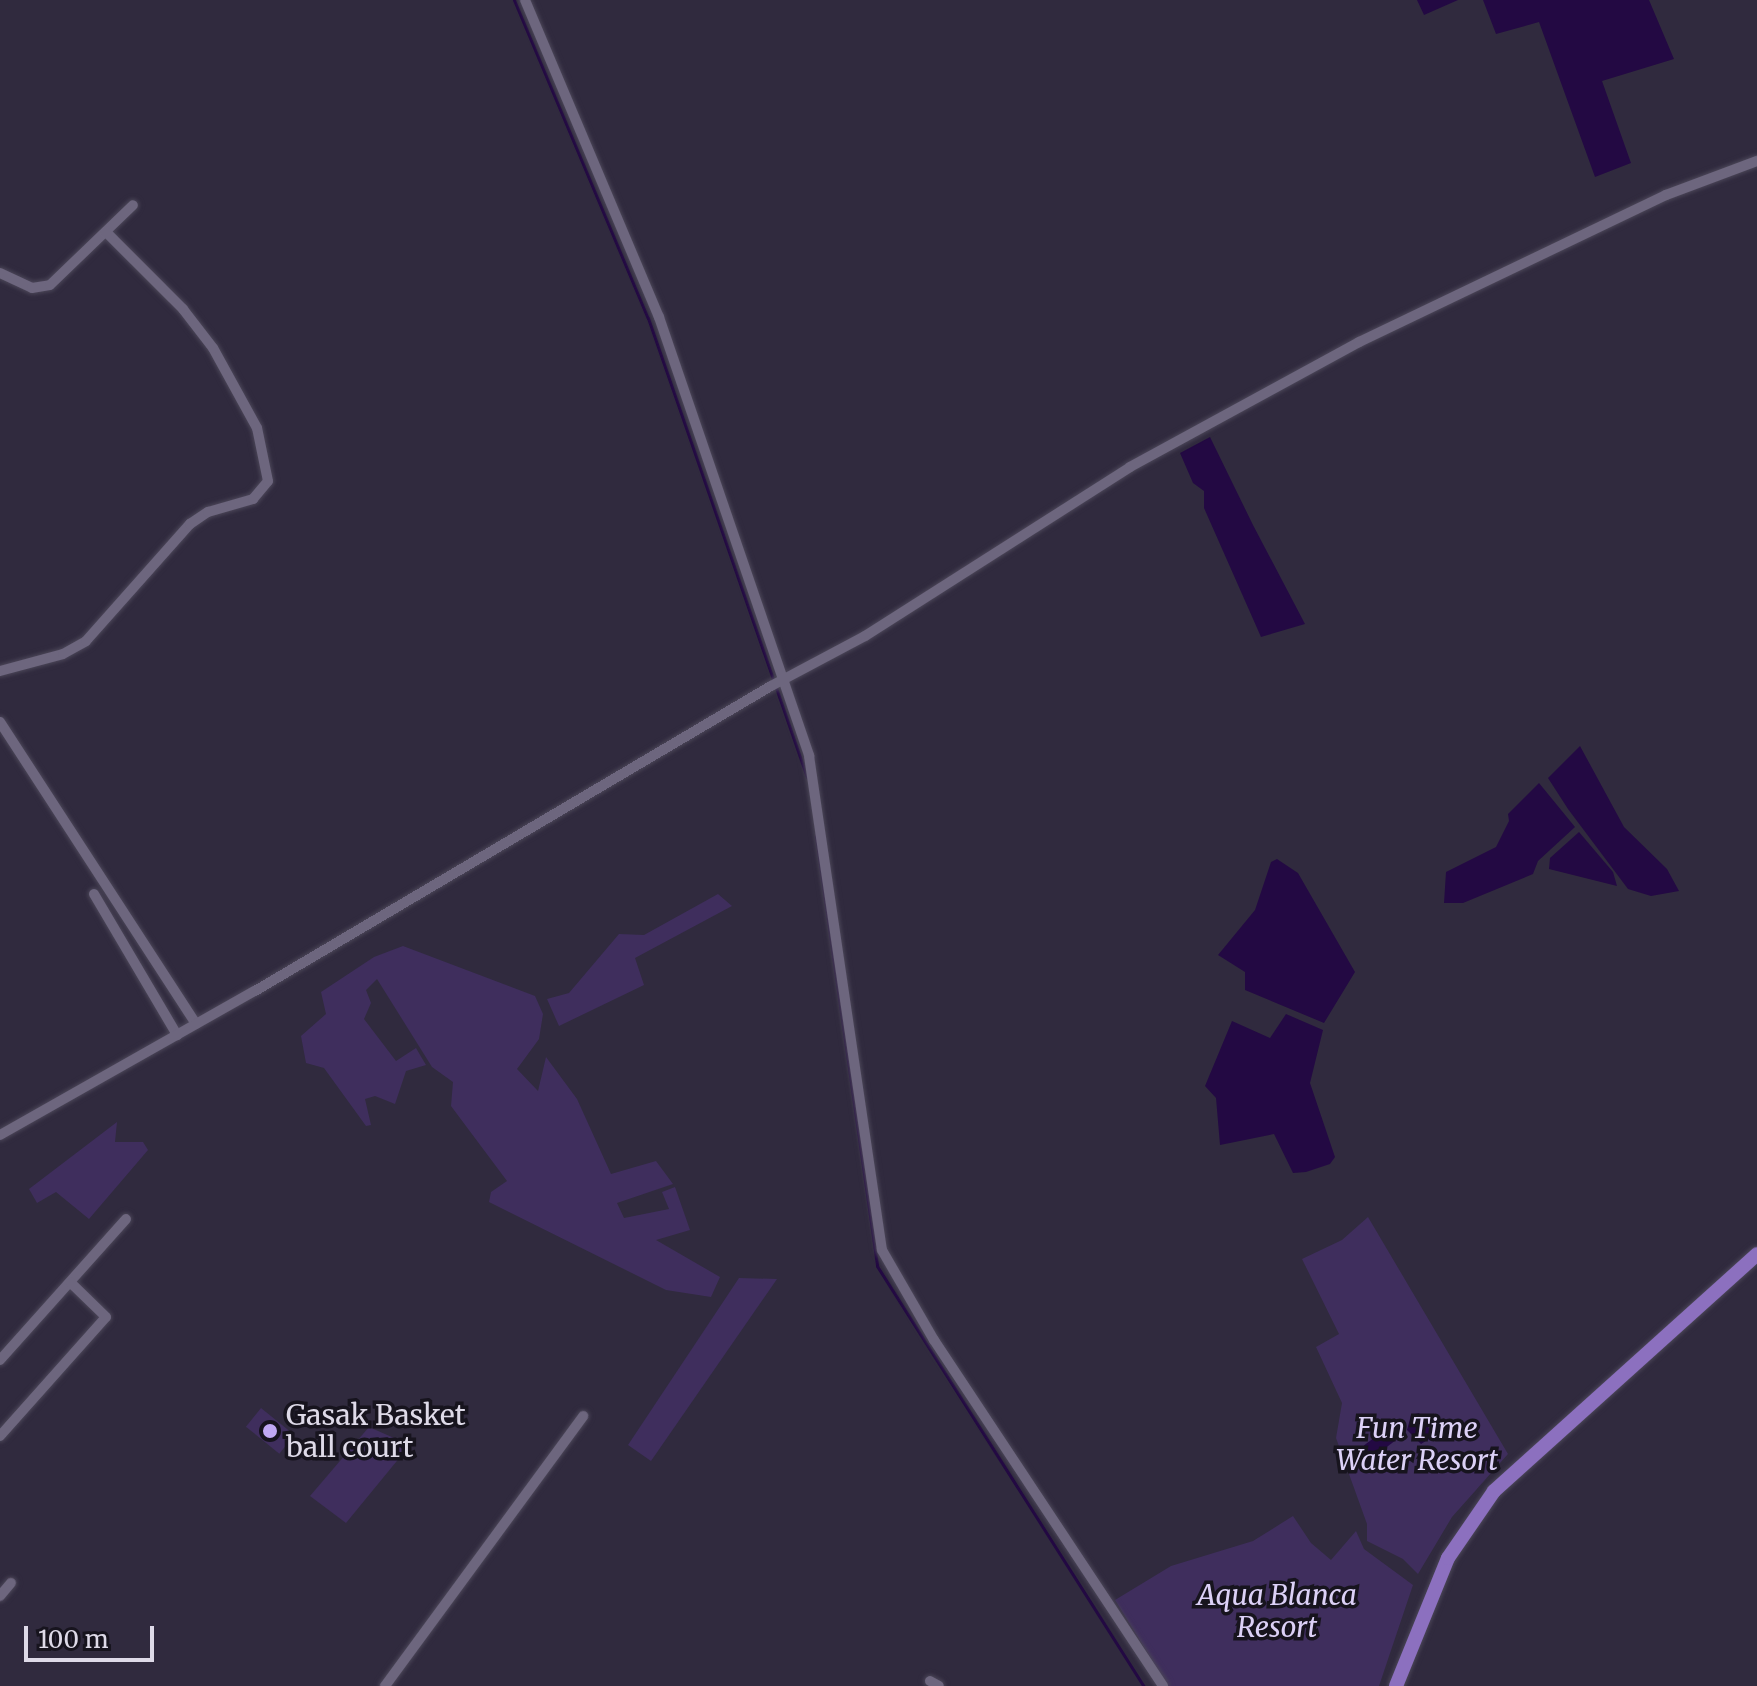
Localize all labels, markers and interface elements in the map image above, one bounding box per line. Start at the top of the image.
place label: Gasak Basket ball court [286,1398,466,1464]
park label: Fun Time Water Resort [1336,1411,1498,1477]
marker: Gasak Basket ball court [261,1422,279,1440]
park label: Aqua Blanca Resort [1197,1578,1357,1644]
scale bar [28,1610,158,1660]
text: 100 m [38,1624,108,1655]

